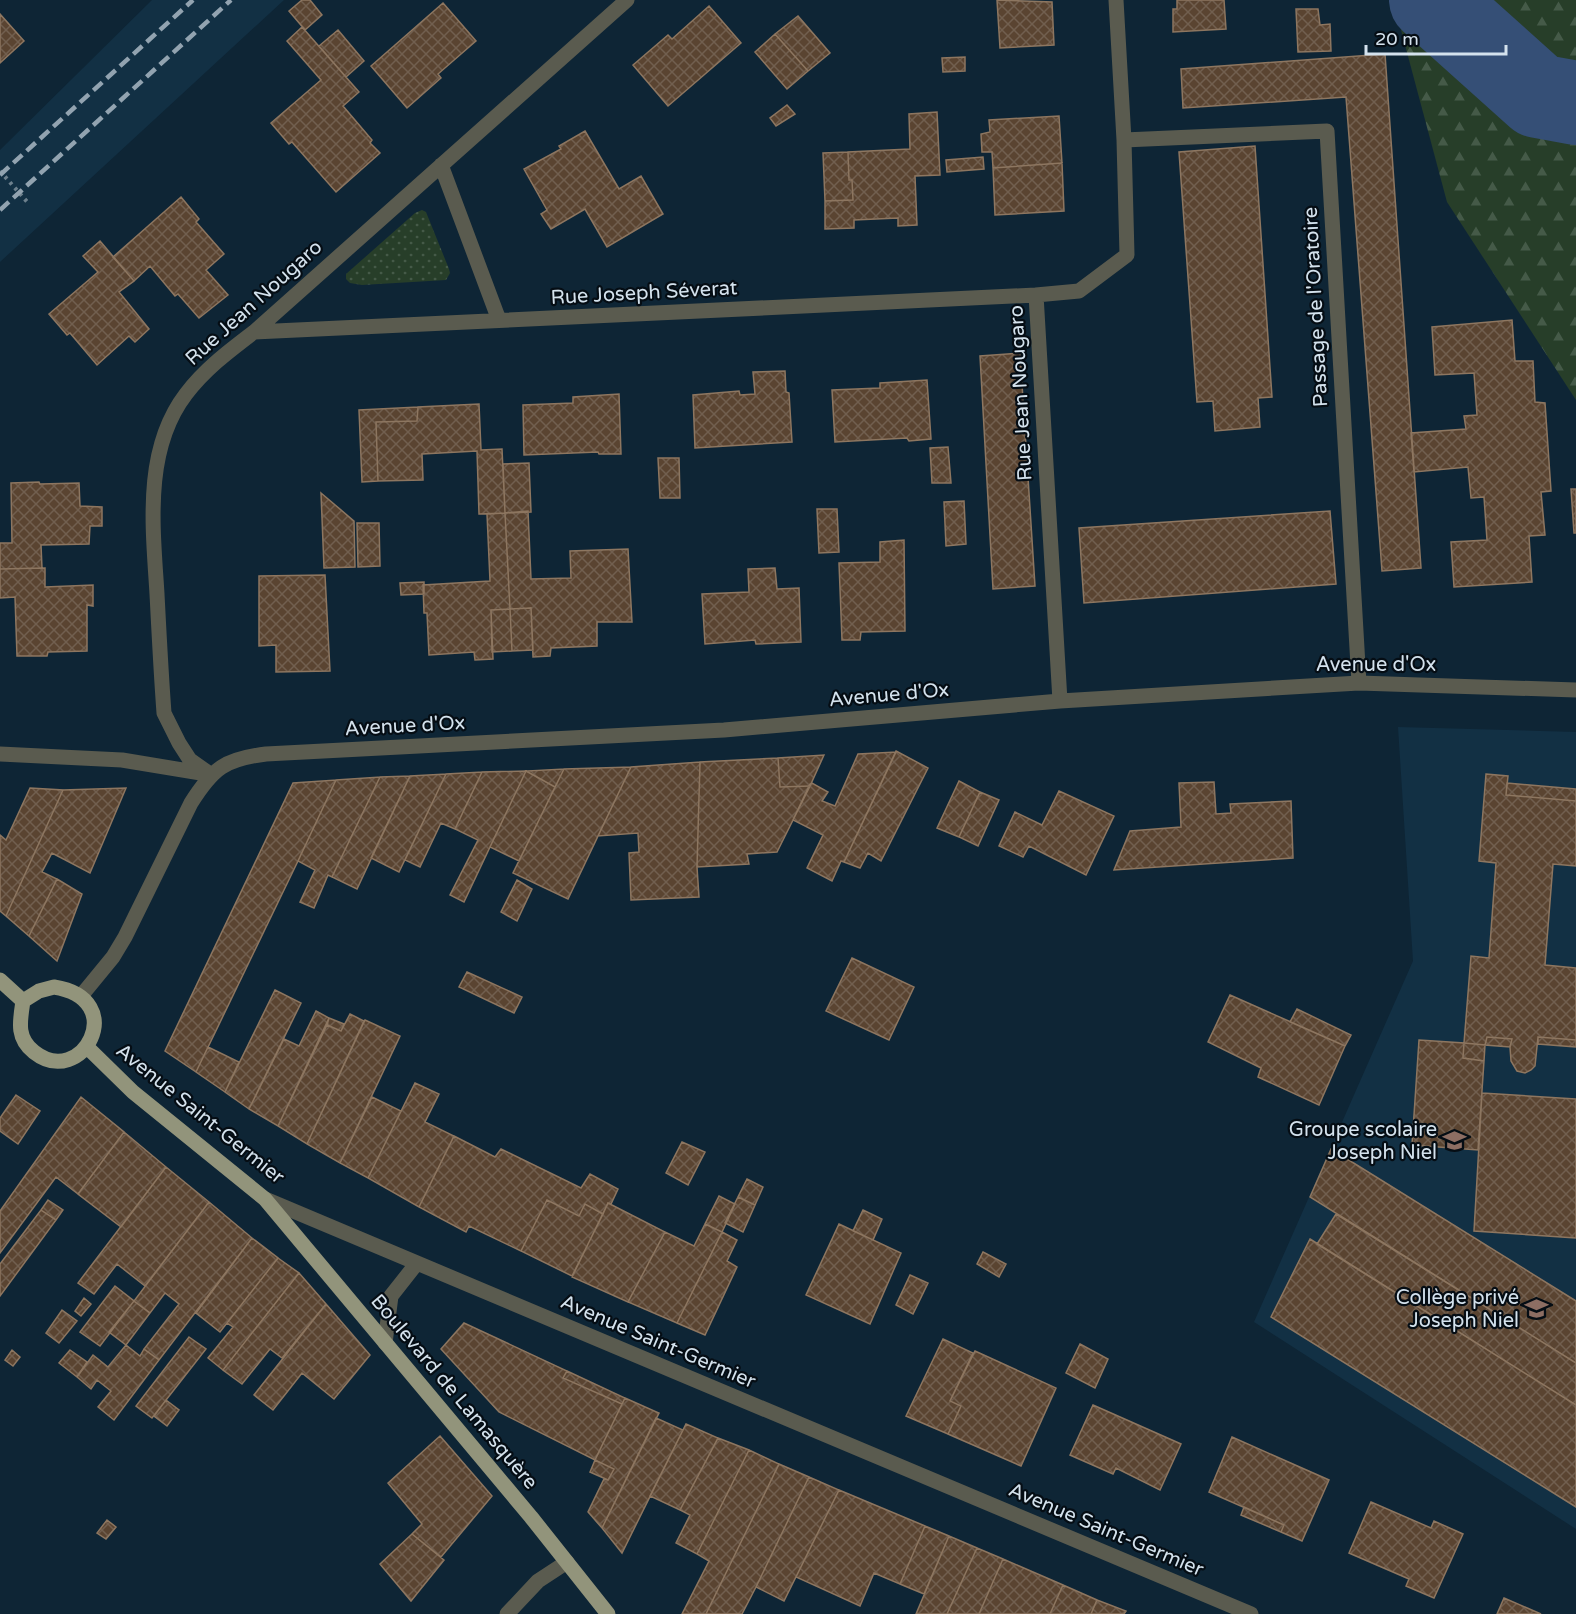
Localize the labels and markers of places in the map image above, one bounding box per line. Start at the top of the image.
place label: Groupe scolaire Joseph Niel [1289,1118,1437,1165]
school or university icon: Groupe scolaire Joseph Niel [1442,1128,1468,1154]
place label: Collège privé Joseph Niel [1396,1286,1519,1333]
school or university icon: Collège privé Joseph Niel [1524,1296,1550,1322]

